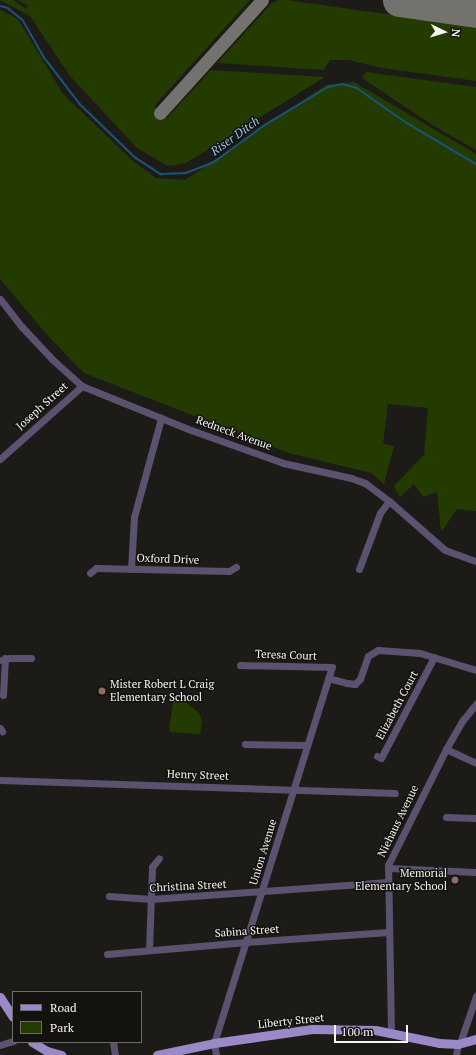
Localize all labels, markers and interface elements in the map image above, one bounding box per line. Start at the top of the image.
north arrow [424,12,464,52]
text: N [449,28,463,38]
water label: Riser Ditch [208,114,262,158]
street label: Joseph Street [13,379,71,433]
street label: Redneck Avenue [194,413,274,453]
street label: Oxford Drive [137,551,199,567]
street label: Teresa Court [255,647,317,663]
street label: Elizabeth Court [373,668,421,742]
place label: Mister Robert L Craig Elementary School [110,678,214,704]
marker: Mister Robert L Craig Elementary School [97,686,107,696]
street label: Henry Street [167,767,229,783]
street label: Niehaus Avenue [375,783,421,859]
street label: Union Avenue [247,817,279,887]
place label: Memorial Elementary School [355,867,447,893]
marker: Memorial Elementary School [450,875,460,885]
street label: Christina Street [149,877,227,895]
street label: Sabina Street [214,922,280,940]
legend [12,991,142,1043]
text: Road [50,1000,77,1015]
street label: Liberty Street [257,1011,325,1031]
scale bar [336,1017,410,1043]
text: Park [50,1020,74,1035]
text: 100 m [341,1024,373,1039]

